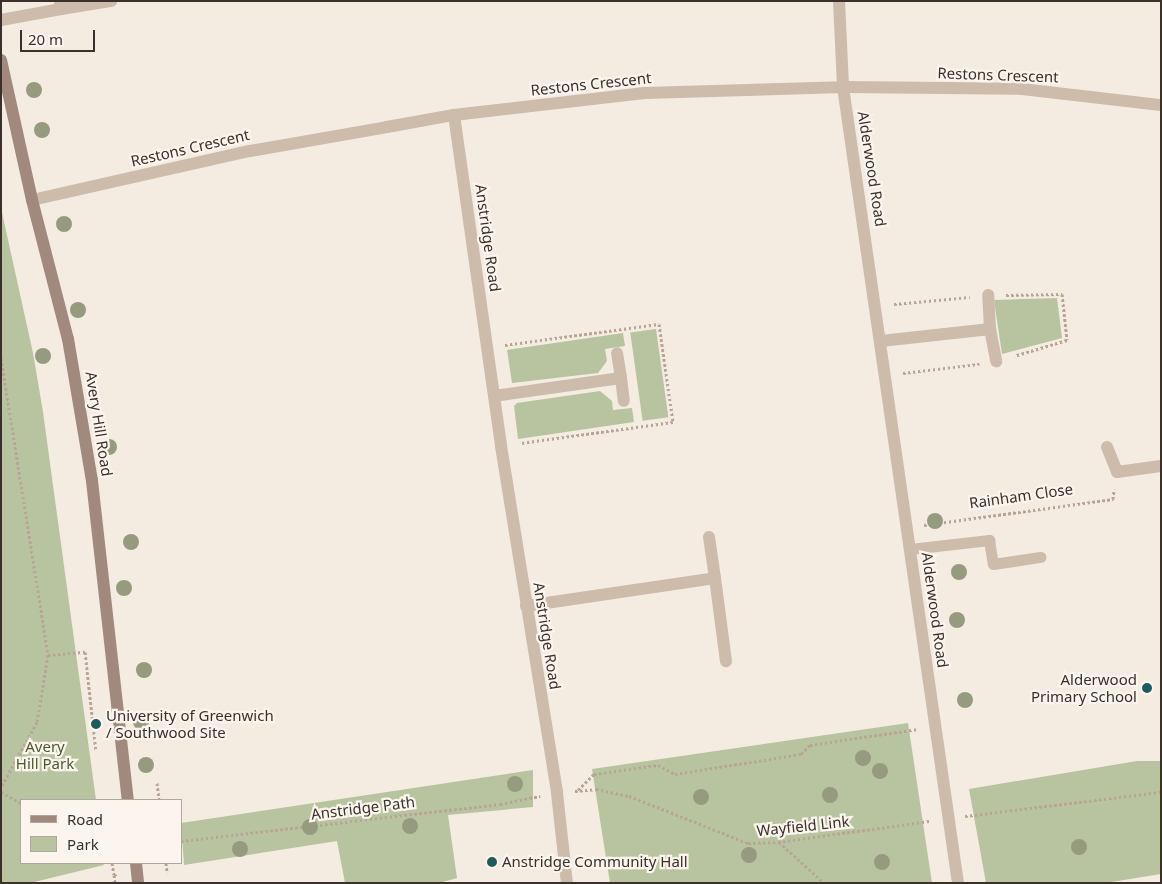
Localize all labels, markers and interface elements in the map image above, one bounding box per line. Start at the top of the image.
scale bar [22,20,98,52]
text: 20 m [28,29,63,49]
street label: Restons Crescent [937,64,1059,86]
street label: Restons Crescent [530,69,652,99]
street label: Alderwood Road [854,110,890,228]
street label: Restons Crescent [129,126,251,170]
street label: Anstridge Road [472,183,504,293]
street label: Avery Hill Road [82,370,116,478]
street label: Rainham Close [968,480,1074,512]
street label: Alderwood Road [918,551,952,669]
street label: Anstridge Road [530,581,564,691]
place label: Alderwood Primary School [1031,670,1137,705]
marker: Alderwood Primary School [1141,682,1153,694]
place label: University of Greenwich / Southwood Site [106,706,274,741]
marker: University of Greenwich / Southwood Site [90,718,102,730]
park label: Avery Hill Park [16,737,74,772]
street label: Anstridge Path [310,793,416,823]
legend [20,799,182,864]
text: Road [67,809,103,829]
street label: Wayfield Link [756,812,850,840]
text: Park [67,834,99,854]
place label: Anstridge Community Hall [502,853,688,871]
marker: Anstridge Community Hall [486,856,498,868]

